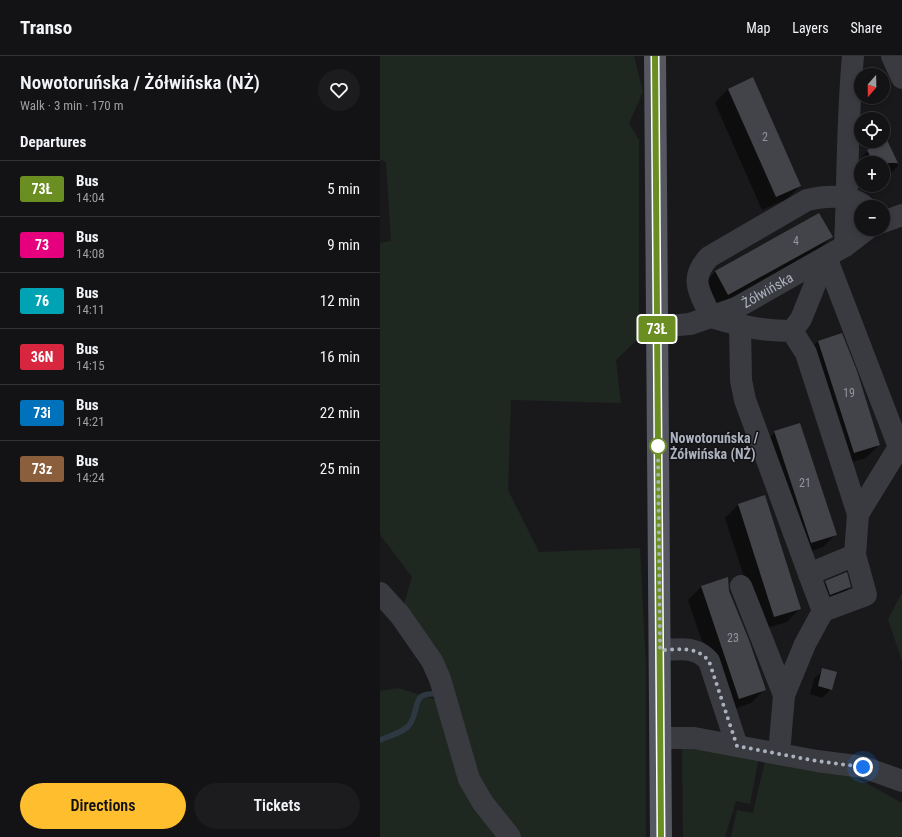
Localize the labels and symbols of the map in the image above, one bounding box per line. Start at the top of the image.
north arrow [854,68,890,104]
house number: 2 [762,130,768,144]
house number: 4 [793,234,799,248]
street label: Żółwińska [739,269,796,311]
line badge: 73Ł [634,316,680,342]
house number: 19 [843,386,855,400]
place label: Nowotoruńska / Żółwińska (NŻ) [670,430,759,463]
marker: Nowotoruńska / Żółwińska (NŻ) [649,437,667,455]
house number: 21 [799,476,811,490]
house number: 23 [727,631,739,645]
your location [853,757,873,777]

